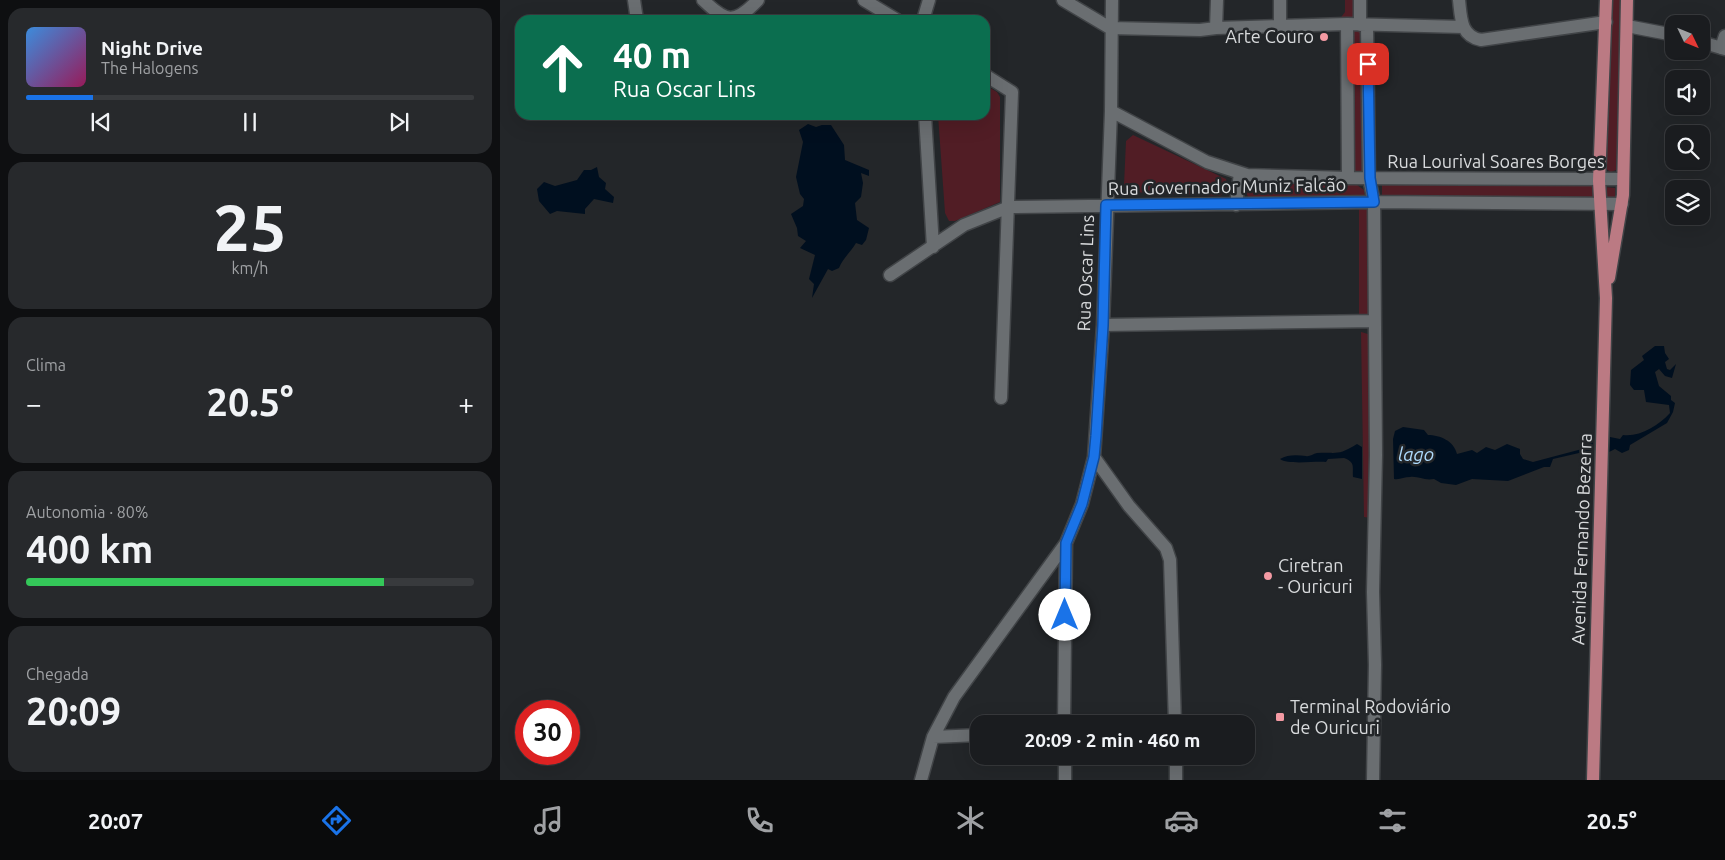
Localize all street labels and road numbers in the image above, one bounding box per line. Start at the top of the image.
street label: Rua Lourival Soares Borges [1387,151,1605,171]
street label: Rua Governador Muniz Falcão [1108,174,1346,198]
street label: Rua Oscar Lins [1073,214,1097,332]
street label: Avenida Fernando Bezerra [1567,433,1595,645]

